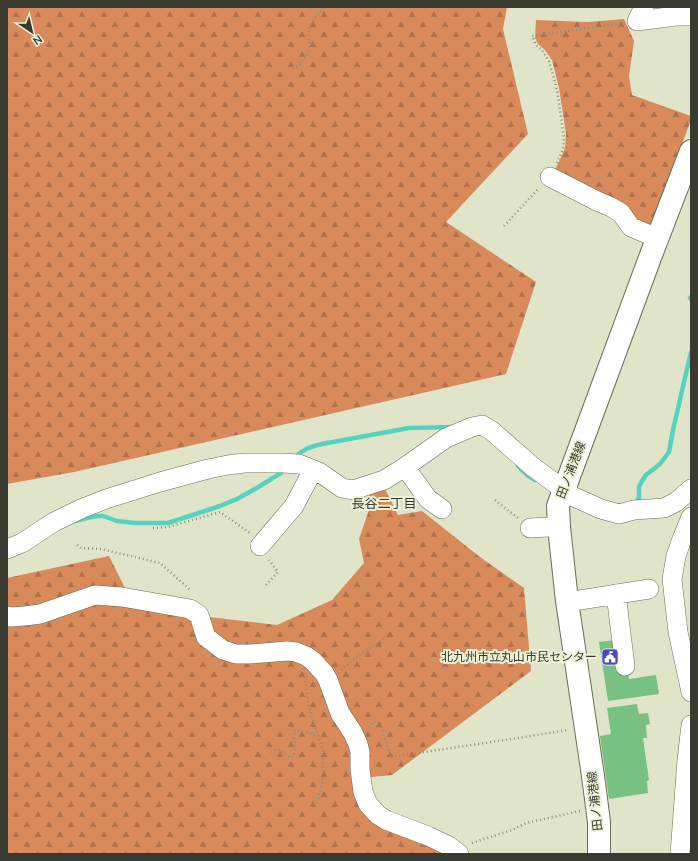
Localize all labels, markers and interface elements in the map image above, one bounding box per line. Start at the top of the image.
north arrow [12,12,52,52]
text: N [30,32,45,48]
street label: 田ノ浦港線 [553,439,588,501]
district label: 長谷二丁目 [351,495,417,511]
public building icon: 北九州市立丸山市民センター [600,647,620,667]
place label: 北九州市立丸山市民センター [441,649,597,664]
street label: 田ノ浦港線 [584,770,605,832]

